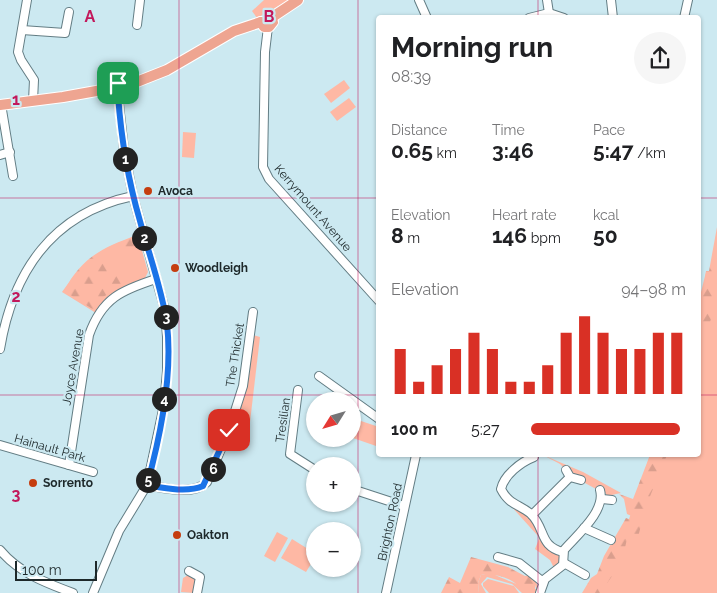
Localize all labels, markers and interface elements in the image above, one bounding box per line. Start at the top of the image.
text: A [85,7,96,26]
text: B [264,7,275,26]
text: Morning run [391,31,553,64]
button: share [634,32,686,84]
pin [97,62,139,104]
text: 08:39 [391,67,431,86]
icon: arrive [104,69,132,97]
text: 1 [12,90,20,109]
text: Distance [391,122,447,138]
text: Time [492,122,525,138]
text: Pace [593,122,625,138]
text: 0.65 [391,138,433,163]
text: 3:46 [492,138,534,163]
text: 5:47 [593,138,634,163]
text: km [433,145,457,161]
text: /km [634,145,666,161]
pin: 1 [112,146,138,172]
text: 1 [122,151,129,167]
street label: Kerrymount Avenue [272,162,354,254]
place label: Avoca [158,184,193,198]
marker: Avoca [142,185,154,197]
text: Elevation [391,207,450,223]
text: Heart rate [492,207,556,223]
text: kcal [593,207,619,223]
text: 8 [391,223,404,248]
text: 146 [492,223,527,248]
text: 50 [593,223,618,248]
pin: 2 [132,226,156,250]
text: 2 [141,230,148,246]
text: m [404,230,420,246]
text: bpm [527,230,561,246]
place label: Woodleigh [185,261,248,275]
marker: Woodleigh [169,262,181,274]
text: Elevation [391,280,459,299]
text: 94–98 m [621,280,686,299]
text: 2 [11,287,21,306]
pin: 3 [154,304,178,330]
text: 3 [163,309,170,325]
street label: The Thicket [223,322,247,388]
street label: Joyce Avenue [59,328,87,406]
pin: 4 [152,386,176,412]
text: 4 [161,391,169,407]
north arrow [306,392,361,448]
map controls [306,392,361,577]
street label: Tresilian [273,397,293,443]
pin [208,409,250,451]
icon: check [215,416,243,444]
text: 100 m [391,420,437,439]
text: 5:27 [471,420,500,439]
street label: Hainault Park [13,431,88,465]
pin: 6 [200,456,226,482]
button: + [306,457,361,512]
text: 6 [209,461,218,477]
pin: 5 [136,468,160,492]
text: 5 [145,472,152,488]
place label: Sorrento [43,476,93,490]
marker: Sorrento [27,477,39,489]
street label: Brighton Road [375,482,405,562]
text: 3 [12,485,21,504]
button: − [306,522,361,577]
place label: Oakton [187,528,229,542]
marker: Oakton [171,529,183,541]
scale bar [15,558,98,581]
text: 100 m [22,562,62,578]

